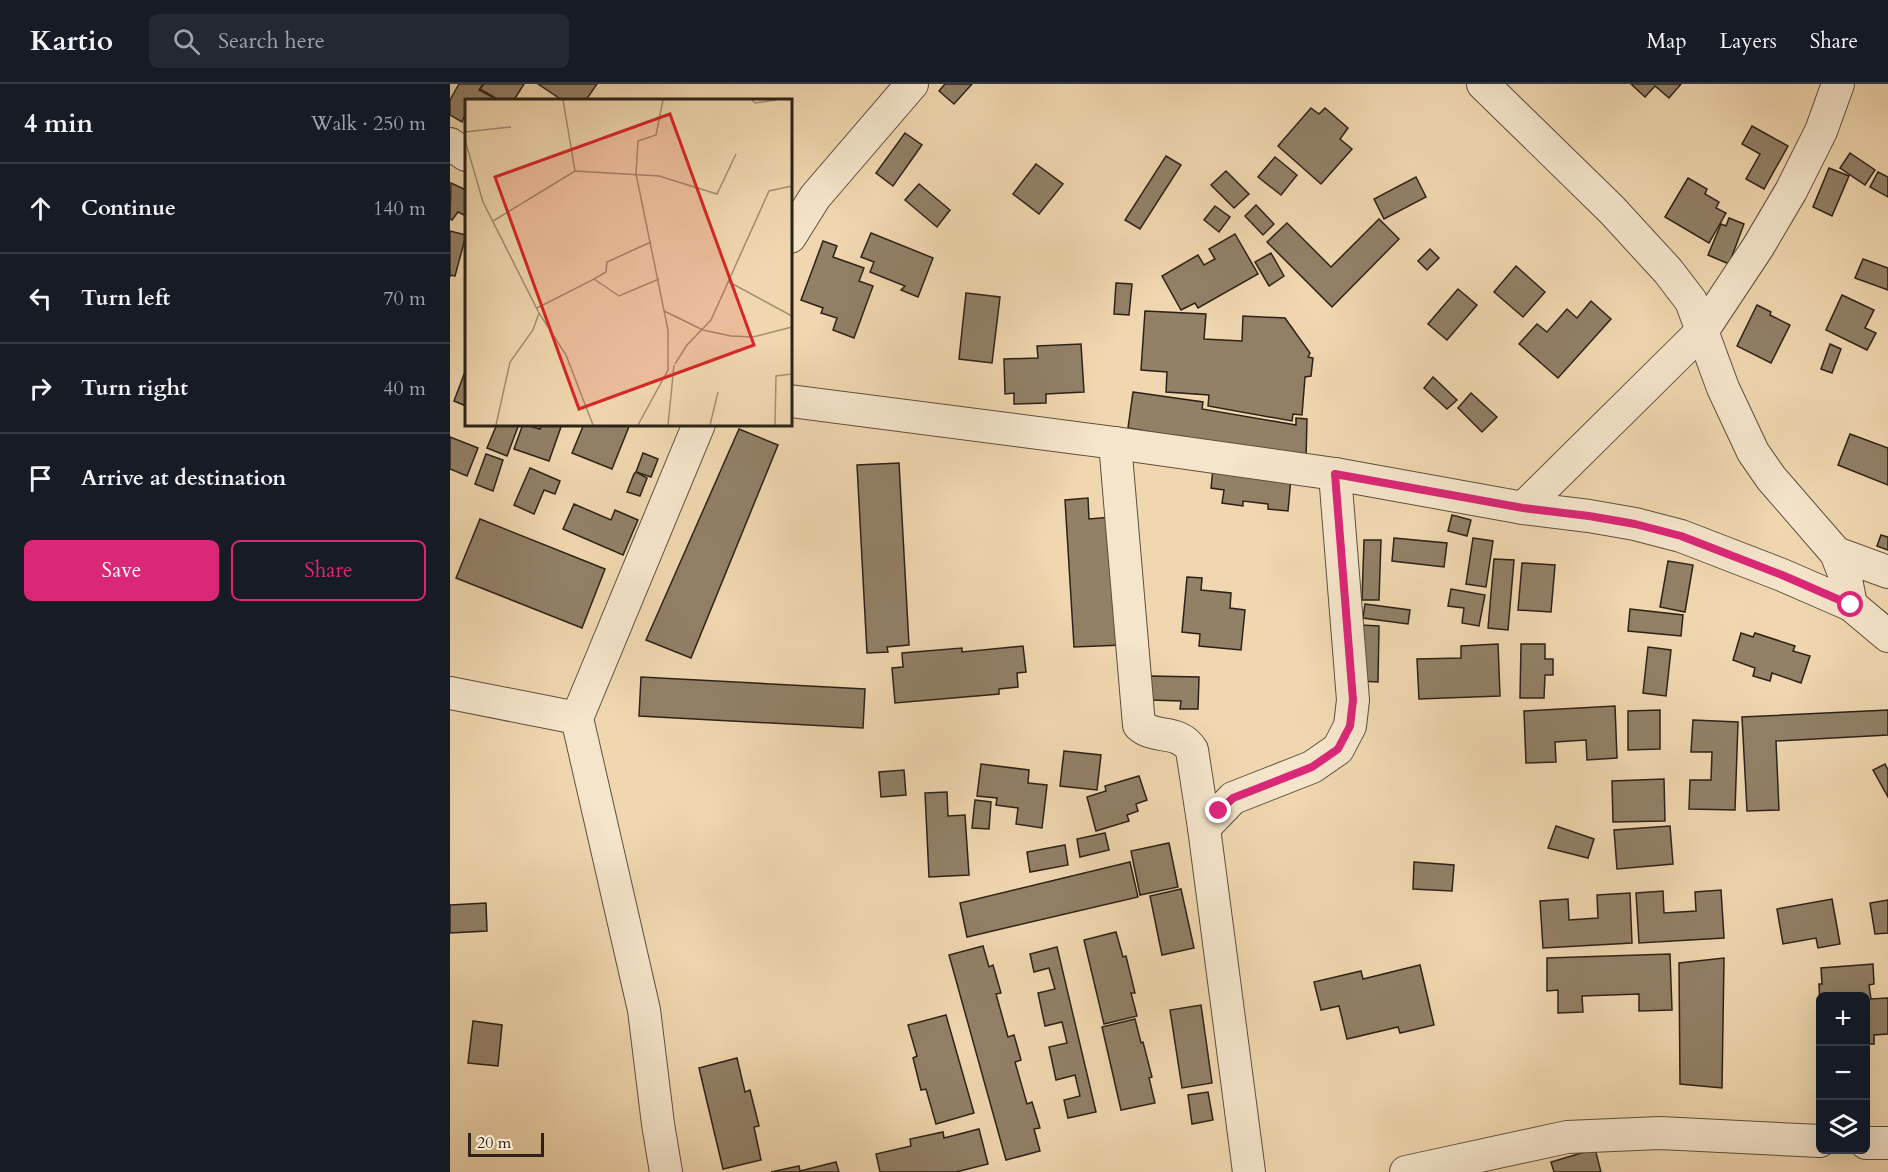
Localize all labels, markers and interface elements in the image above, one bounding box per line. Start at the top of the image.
search box [149,14,569,68]
text: Kartio [30,22,113,60]
icon: search [170,25,203,58]
text: Search here [218,26,325,56]
text: Map [1647,27,1687,56]
text: Layers [1720,27,1777,56]
text: Share [1810,27,1858,56]
inset map [465,99,792,426]
text: 4 min [24,106,93,141]
text: Walk · 250 m [311,110,426,137]
icon: ahead [24,192,57,225]
text: Continue [81,193,176,223]
text: 140 m [373,195,426,222]
icon: left [24,282,57,315]
text: Turn left [81,283,170,313]
text: 70 m [383,285,426,312]
icon: right [24,372,57,405]
text: Turn right [81,373,188,403]
text: 40 m [383,375,426,402]
icon: arrive [24,462,57,495]
text: Arrive at destination [81,463,286,493]
button: Save [24,540,219,601]
button: Share [231,540,426,601]
route start [1837,591,1863,617]
route end [1205,797,1231,823]
map controls [1816,992,1870,1154]
button: + [1816,992,1870,1046]
button: − [1816,1046,1870,1100]
button: layers [1816,1100,1870,1154]
scale bar [468,1130,544,1158]
text: 20 m [477,1132,511,1154]

